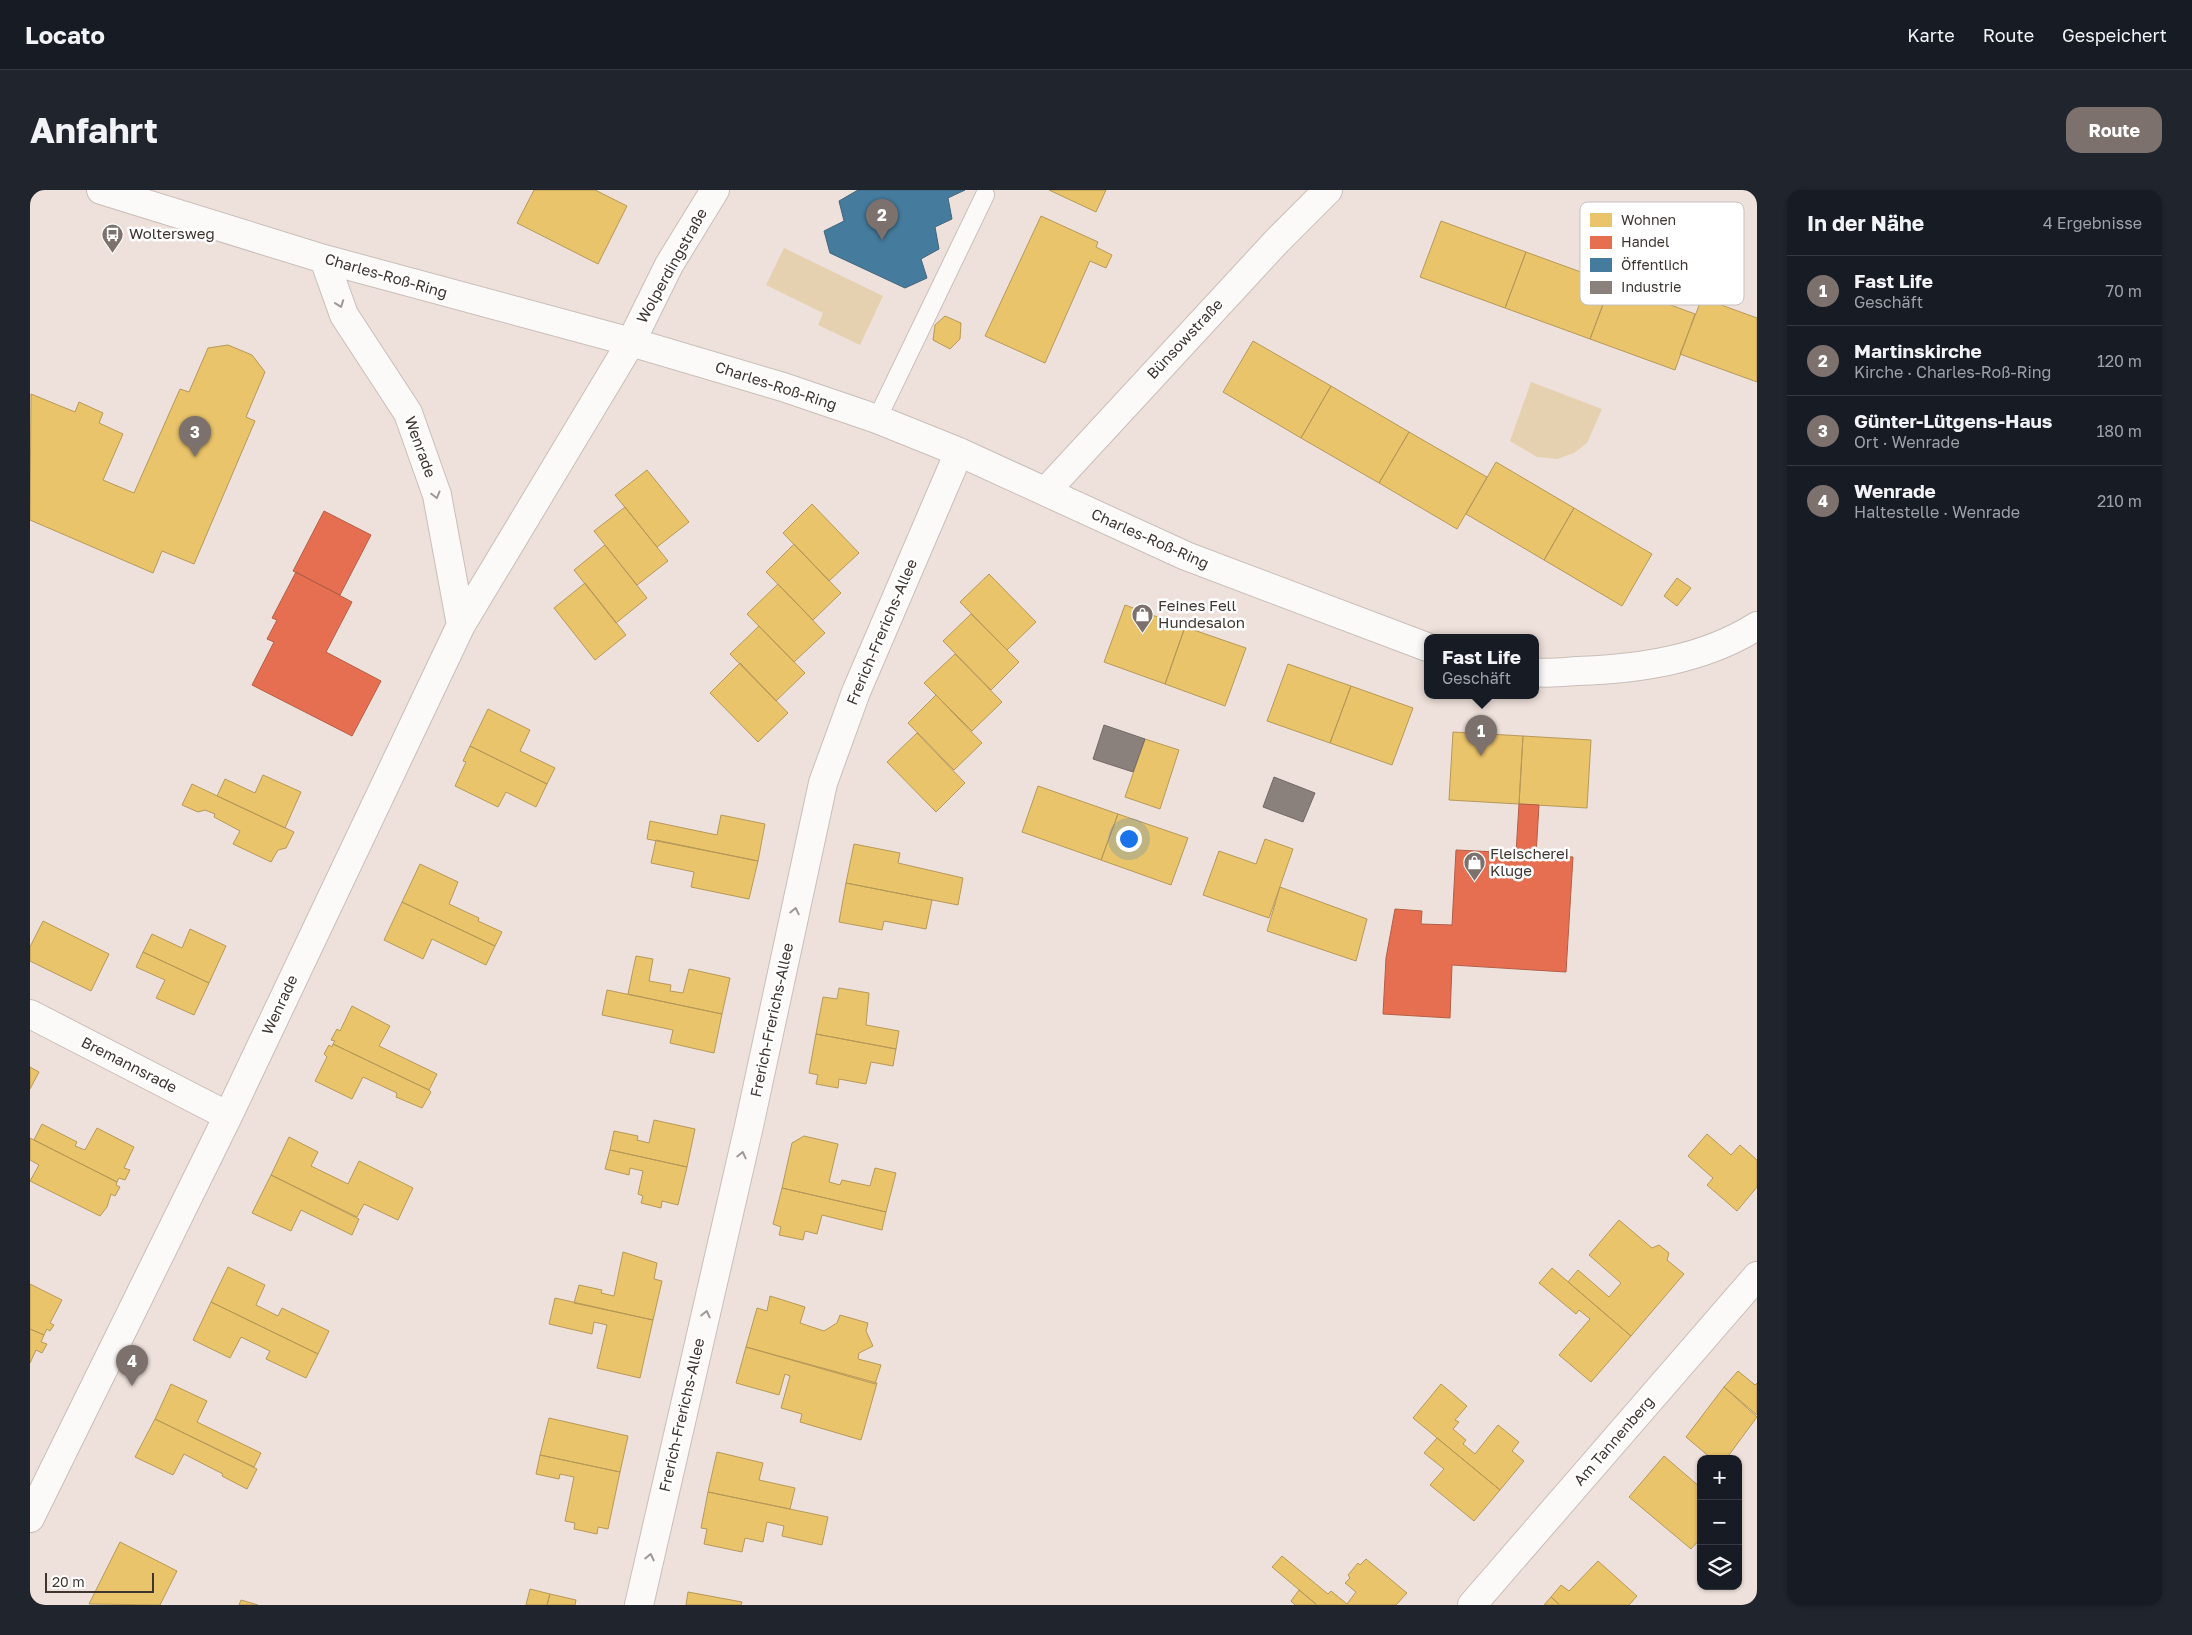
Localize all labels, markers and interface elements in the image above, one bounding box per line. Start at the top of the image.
text: Locato [25,20,105,49]
text: Karte [1907,24,1955,46]
text: Route [1983,24,2034,46]
text: Gespeichert [2062,24,2167,46]
button: Route [2066,107,2162,153]
text: Anfahrt [30,109,158,151]
pin: 2 [866,199,898,240]
legend [1580,202,1744,305]
street label: Wolperdingstraße [632,205,710,326]
text: In der Nähe [1807,210,1924,236]
text: Wohnen [1621,211,1676,228]
text: 4 Ergebnisse [2043,213,2142,233]
bus stop icon: Woltersweg [101,222,125,253]
place label: Woltersweg [129,224,215,242]
text: Handel [1621,233,1669,250]
street label: Charles-Roß-Ring [323,249,450,301]
text: Öffentlich [1621,256,1688,273]
text: Fast Life [1854,269,1933,292]
text: Industrie [1621,278,1681,295]
text: 1 [1819,281,1827,301]
text: 70 m [2105,281,2142,301]
text: Geschäft [1854,292,1923,312]
street label: Bünsowstraße [1143,294,1226,382]
one-way arrow [334,300,344,308]
text: Martinskirche [1854,339,1982,362]
text: 2 [1818,351,1828,371]
text: 120 m [2097,351,2142,371]
street label: Charles-Roß-Ring [713,357,839,413]
text: Kirche · Charles-Roß-Ring [1854,362,2051,382]
text: Günter-Lütgens-Haus [1854,409,2052,432]
street label: Wenrade [402,414,440,480]
pin: 3 [179,416,211,457]
text: 3 [1818,421,1828,441]
text: 180 m [2096,421,2142,441]
text: Ort · Wenrade [1854,432,1960,452]
text: Wenrade [1854,479,1936,502]
one-way arrow [430,491,441,499]
text: 4 [1818,491,1828,511]
text: 210 m [2097,491,2142,511]
text: Haltestelle · Wenrade [1854,502,2020,522]
street label: Charles-Roß-Ring [1089,504,1212,572]
street label: Frerich-Frerichs-Allee [842,555,920,707]
place label: Feines Fell Hundesalon [1158,596,1245,631]
shop icon: Feines Fell Hundesalon [1130,603,1154,634]
popup [1424,634,1539,699]
text: Fast Life [1442,645,1521,668]
text: Geschäft [1442,668,1511,688]
pin: 1 [1465,715,1497,756]
your location [1116,826,1142,852]
place label: Fleischerei Kluge [1490,844,1569,879]
shop icon: Fleischerei Kluge [1462,851,1486,882]
one-way arrow [789,907,800,916]
street label: Frerich-Frerichs-Allee [746,941,796,1099]
street label: Wenrade [257,972,301,1037]
street label: Bremannsrade [79,1032,180,1096]
one-way arrow [736,1151,747,1160]
one-way arrow [700,1309,710,1318]
street label: Frerich-Frerichs-Allee [655,1336,708,1493]
pin: 4 [116,1345,148,1386]
street label: Am Tannenberg [1569,1392,1657,1489]
map controls [1697,1455,1742,1590]
button: + [1697,1455,1742,1500]
button: − [1697,1500,1742,1545]
button: layers [1697,1545,1742,1590]
one-way arrow [644,1553,655,1562]
scale bar [45,1570,154,1593]
text: 20 m [52,1573,85,1590]

